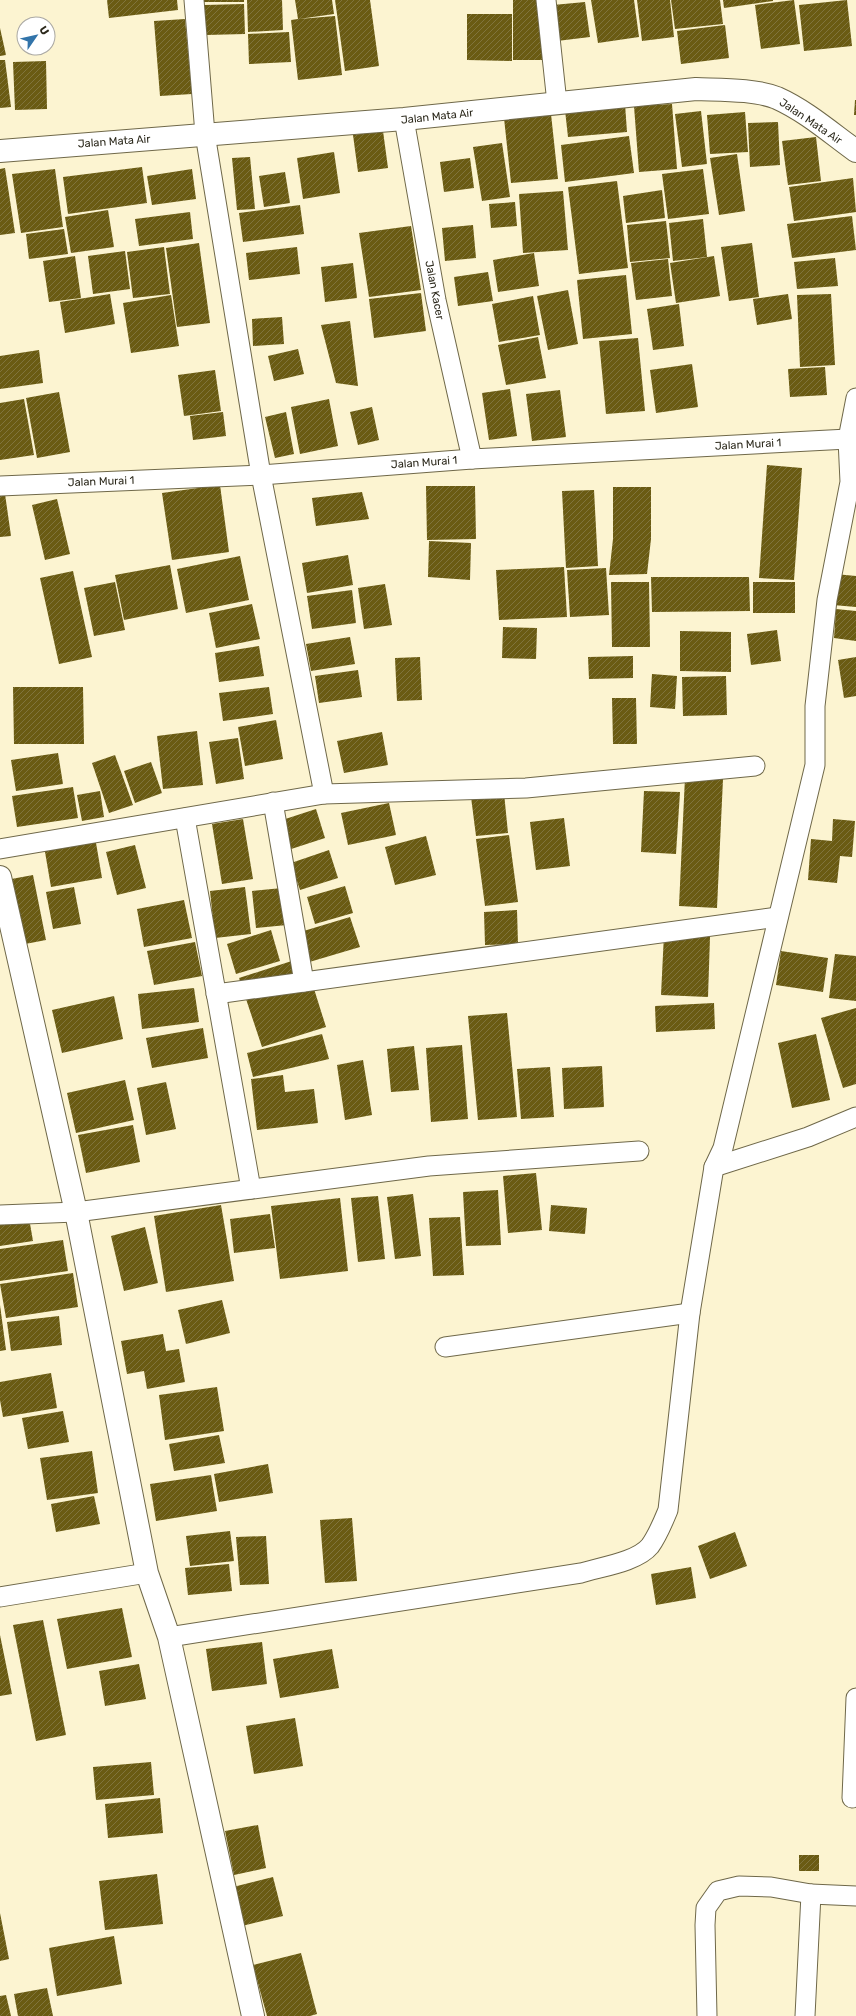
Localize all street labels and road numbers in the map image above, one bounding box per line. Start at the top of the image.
street label: Jalan Mata Air [777,96,845,148]
street label: Jalan Mata Air [400,106,475,127]
street label: Jalan Mata Air [77,132,152,151]
street label: Jalan Kacer [422,259,447,322]
street label: Jalan Murai 1 [714,436,782,453]
street label: Jalan Murai 1 [390,454,458,471]
street label: Jalan Murai 1 [67,474,135,489]

